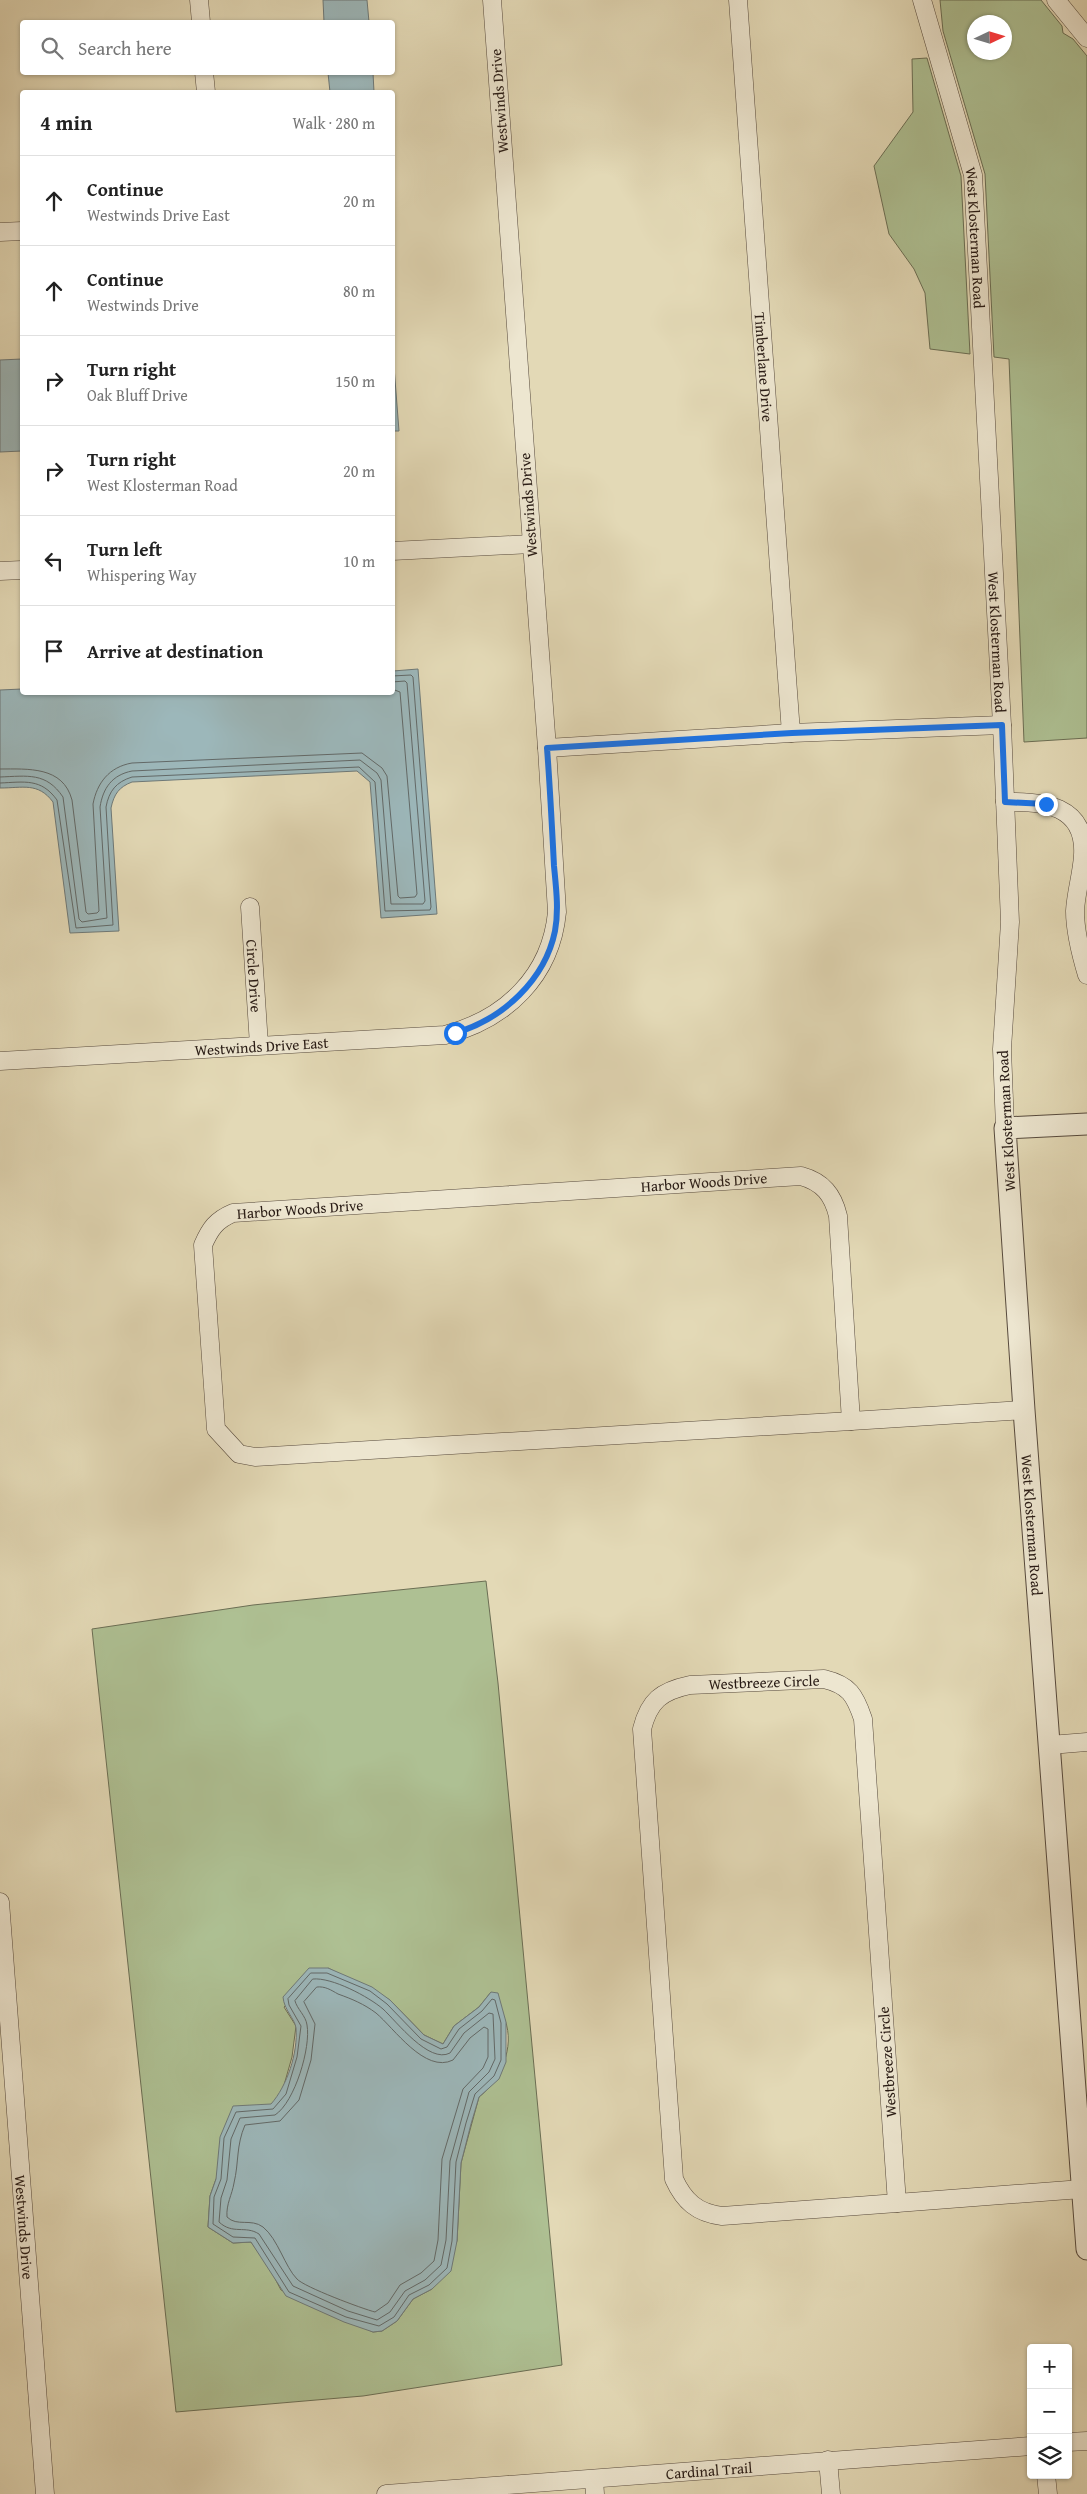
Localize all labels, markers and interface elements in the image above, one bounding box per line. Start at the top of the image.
north arrow [967,15,1012,60]
search box [20,20,395,75]
icon: search [38,34,66,62]
text: Search here [78,34,172,62]
street label: Westwinds Drive [485,48,513,154]
text: 4 min [40,107,92,138]
text: Walk · 280 m [292,111,375,135]
street label: West Klosterman Road [961,164,991,309]
text: Continue [87,175,164,203]
icon: ahead [40,187,68,215]
text: 20 m [343,189,375,213]
text: Westwinds Drive East [87,203,230,227]
text: Continue [87,265,164,293]
icon: ahead [40,277,68,305]
text: 80 m [343,279,375,303]
text: Westwinds Drive [87,293,199,317]
street label: Timberlane Drive [750,312,779,423]
text: Turn right [87,355,176,383]
icon: right [40,367,68,395]
text: 150 m [335,369,375,393]
text: Oak Bluff Drive [87,383,188,407]
text: Turn right [87,445,176,473]
street label: Westwinds Drive [514,452,542,558]
icon: right [40,457,68,485]
text: 20 m [343,459,375,483]
text: West Klosterman Road [87,473,238,497]
text: Turn left [87,535,162,563]
icon: left [40,547,68,575]
text: 10 m [343,549,375,573]
text: Whispering Way [87,563,197,587]
street label: West Klosterman Road [983,571,1012,713]
icon: arrive [40,637,68,665]
text: Arrive at destination [87,637,263,665]
route end [1035,793,1058,816]
street label: Circle Drive [242,939,267,1013]
route start [444,1022,467,1045]
street label: Westwinds Drive East [194,1031,330,1060]
street label: West Klosterman Road [992,1050,1020,1192]
street label: Harbor Woods Drive [640,1167,768,1197]
street label: Harbor Woods Drive [236,1194,364,1224]
street label: West Klosterman Road [1017,1454,1048,1596]
street label: Westbreeze Circle [708,1670,820,1694]
street label: Westbreeze Circle [873,2006,901,2118]
street label: Westwinds Drive [10,2174,39,2280]
map controls [1027,2344,1072,2479]
button: + [1027,2344,1072,2389]
button: − [1027,2389,1072,2434]
button: layers [1027,2434,1072,2479]
street label: Cardinal Trail [665,2456,753,2484]

